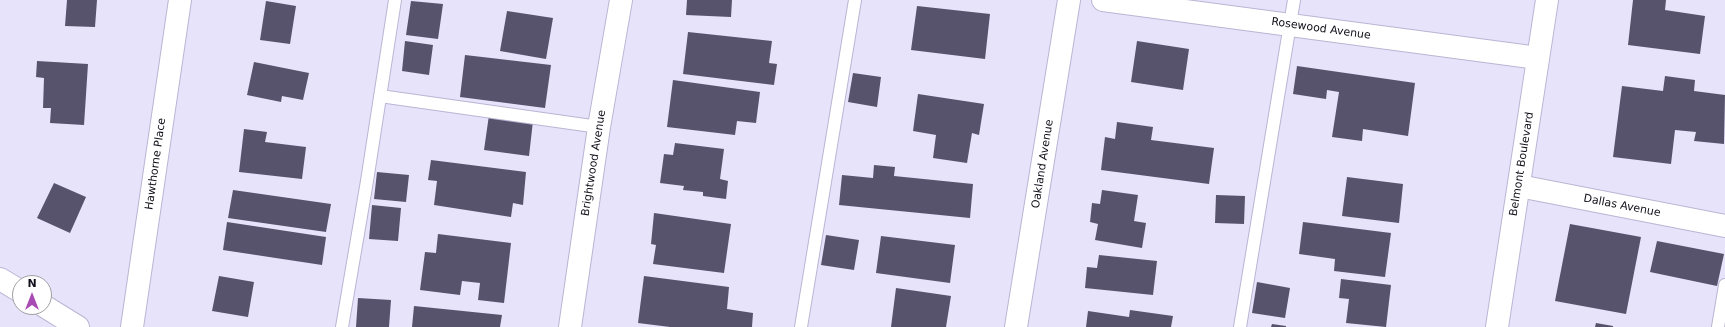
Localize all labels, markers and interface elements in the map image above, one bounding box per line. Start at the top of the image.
street label: Rosewood Avenue [1270,15,1372,43]
street label: Brightwood Avenue [579,109,609,217]
street label: Belmont Boulevard [1507,111,1537,217]
street label: Hawthorne Place [143,117,169,211]
street label: Oakland Avenue [1029,119,1057,209]
street label: Dallas Avenue [1582,192,1662,220]
north arrow [12,275,52,315]
text: N [27,277,37,290]

